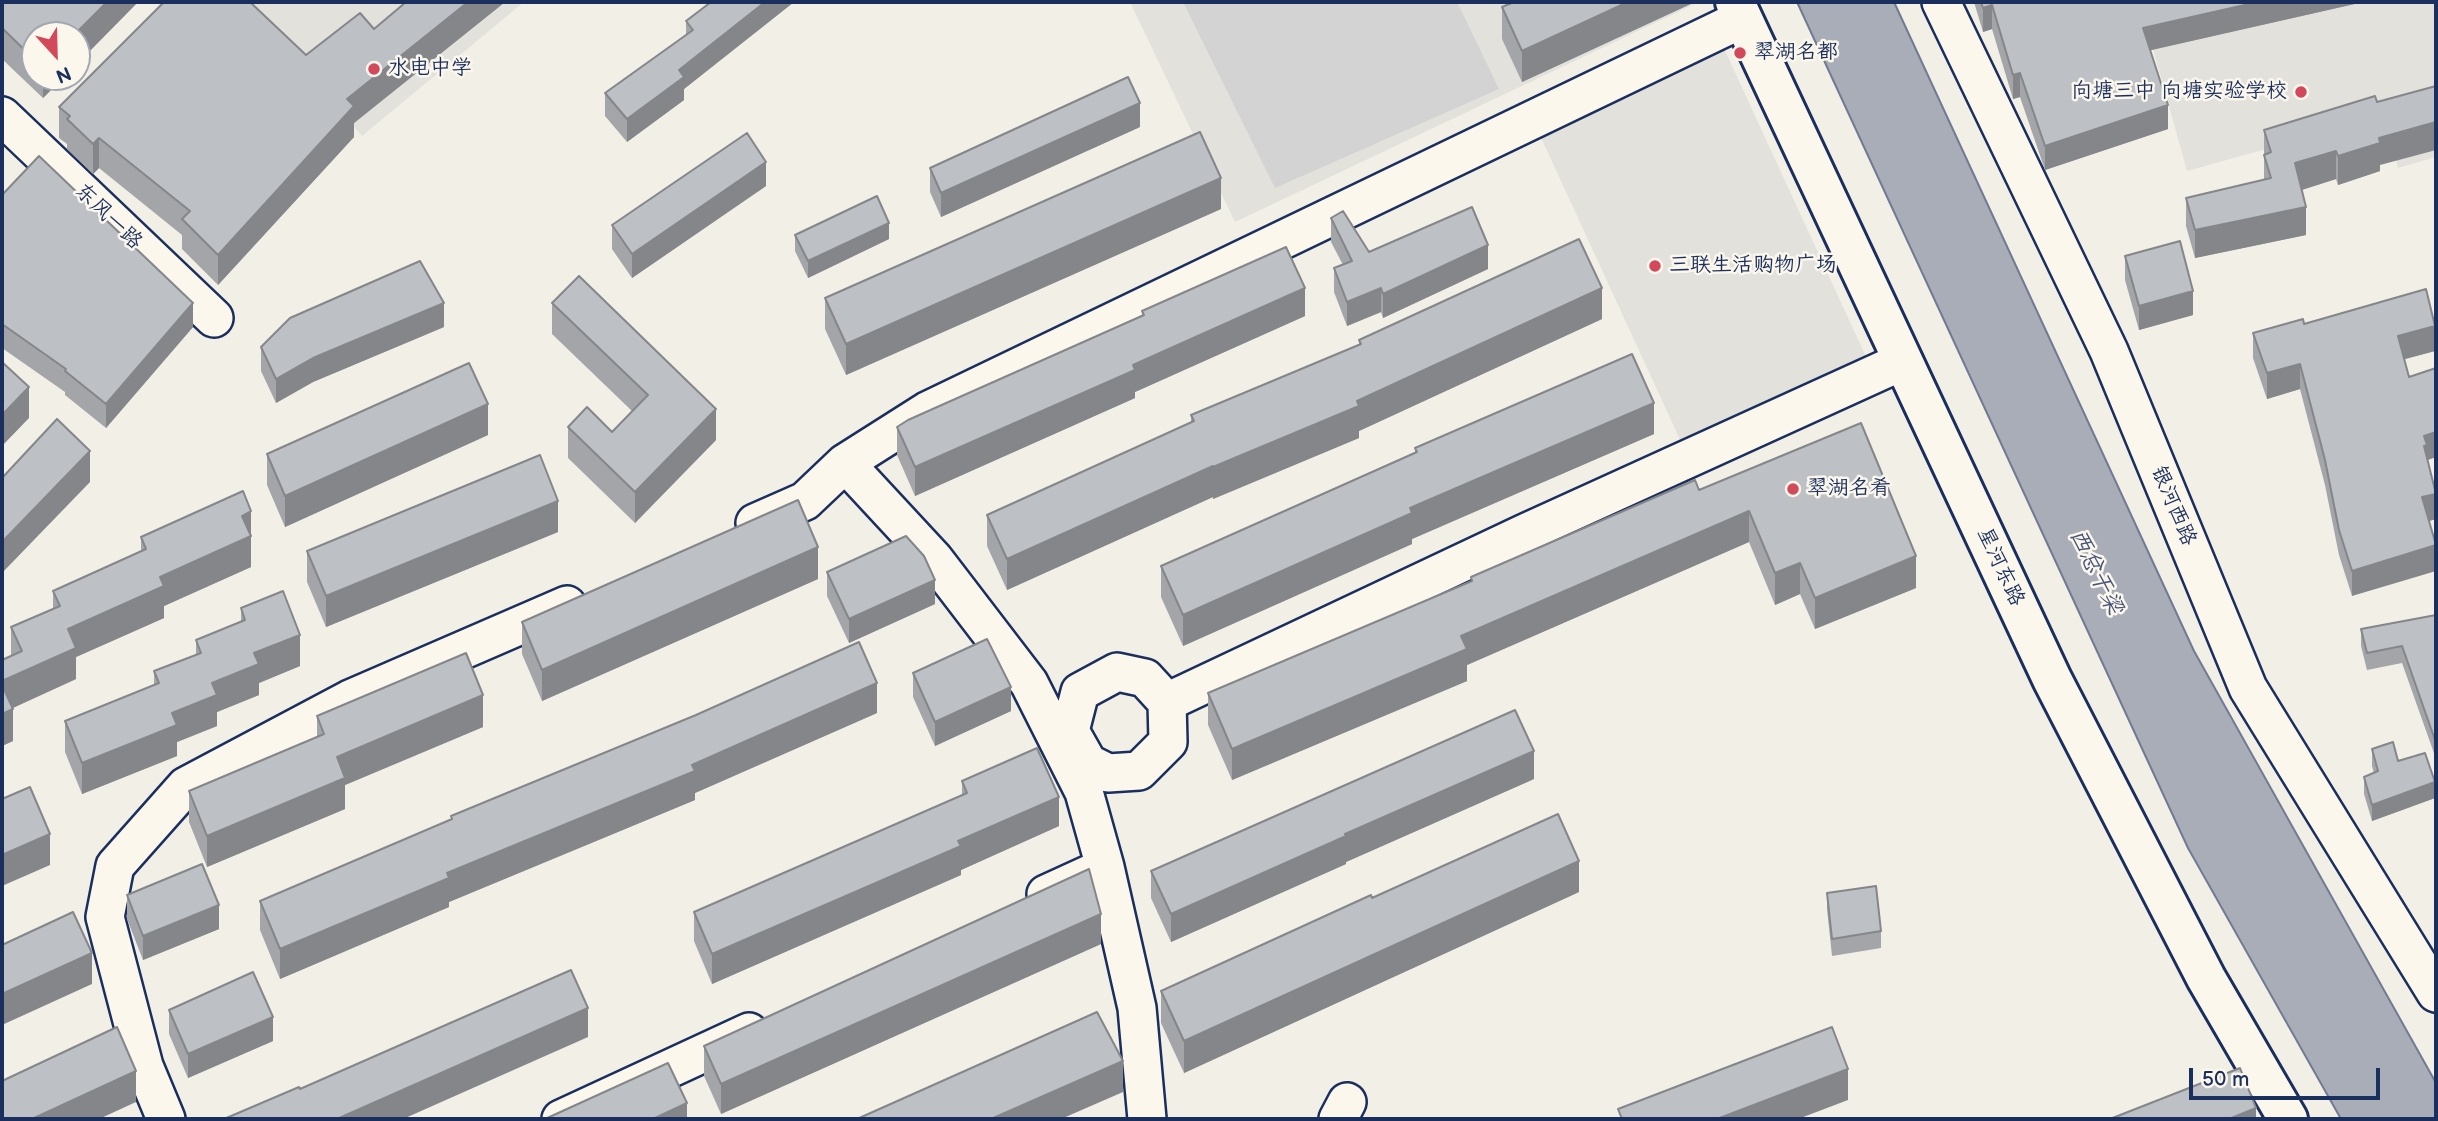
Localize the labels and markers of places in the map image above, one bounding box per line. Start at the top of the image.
place label: 翠湖名都 [1754,40,1838,66]
marker: 翠湖名都 [1732,45,1748,61]
place label: 水电中学 [388,56,472,82]
marker: 水电中学 [366,61,382,77]
place label: 向塘三中 向塘实验学校 [2071,79,2287,105]
marker: 向塘三中 向塘实验学校 [2293,84,2309,100]
place label: 三联生活购物广场 [1669,253,1837,279]
marker: 三联生活购物广场 [1647,258,1663,274]
place label: 翠湖名肴 [1807,476,1891,502]
marker: 翠湖名肴 [1785,481,1801,497]

